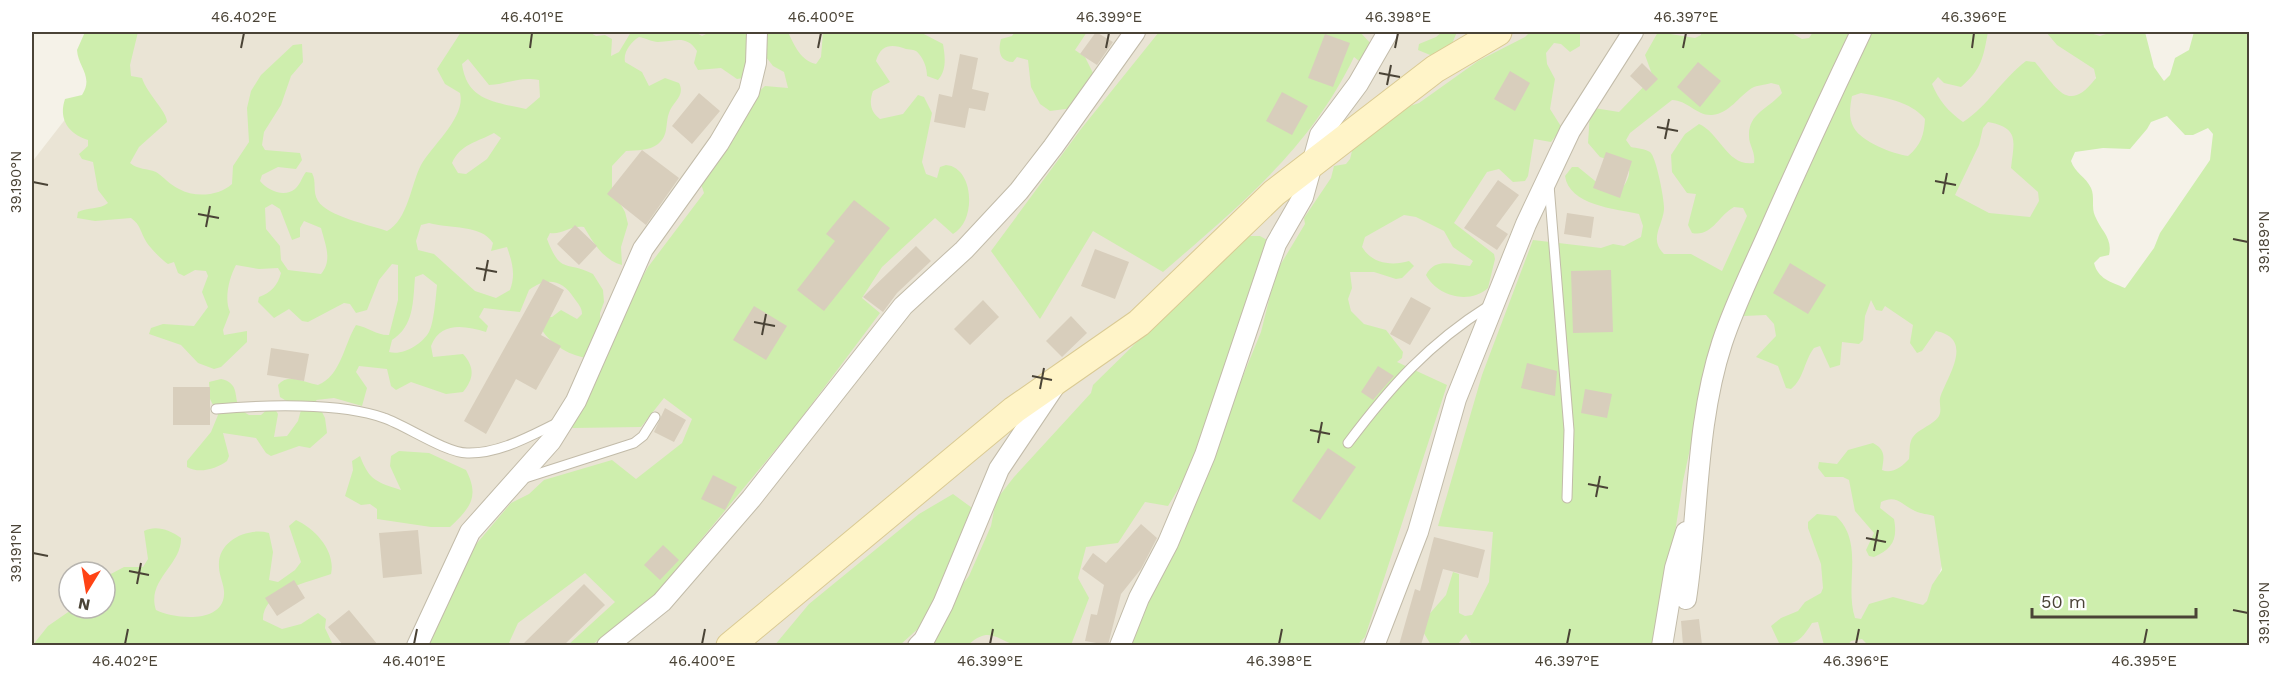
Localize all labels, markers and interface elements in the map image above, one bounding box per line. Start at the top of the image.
text: 46.402°E [211,8,277,26]
text: 46.401°E [501,8,563,26]
text: 46.400°E [788,8,854,26]
text: 46.399°E [1076,8,1142,26]
text: 46.398°E [1365,8,1431,26]
text: 46.397°E [1654,8,1718,26]
text: 46.396°E [1941,8,2007,26]
text: 39.190°N [7,151,25,213]
text: 39.189°N [2255,211,2273,273]
text: 39.191°N [7,524,25,582]
north arrow [57,560,117,620]
scale bar [2032,581,2196,619]
text: 39.190°N [2255,582,2273,644]
text: 50 m [2041,591,2086,612]
text: N [77,594,92,615]
text: 46.402°E [92,652,158,670]
text: 46.401°E [383,652,445,670]
text: 46.400°E [669,652,735,670]
text: 46.399°E [957,652,1023,670]
text: 46.398°E [1246,652,1312,670]
text: 46.397°E [1535,652,1599,670]
text: 46.396°E [1823,652,1889,670]
text: 46.395°E [2111,652,2177,670]

